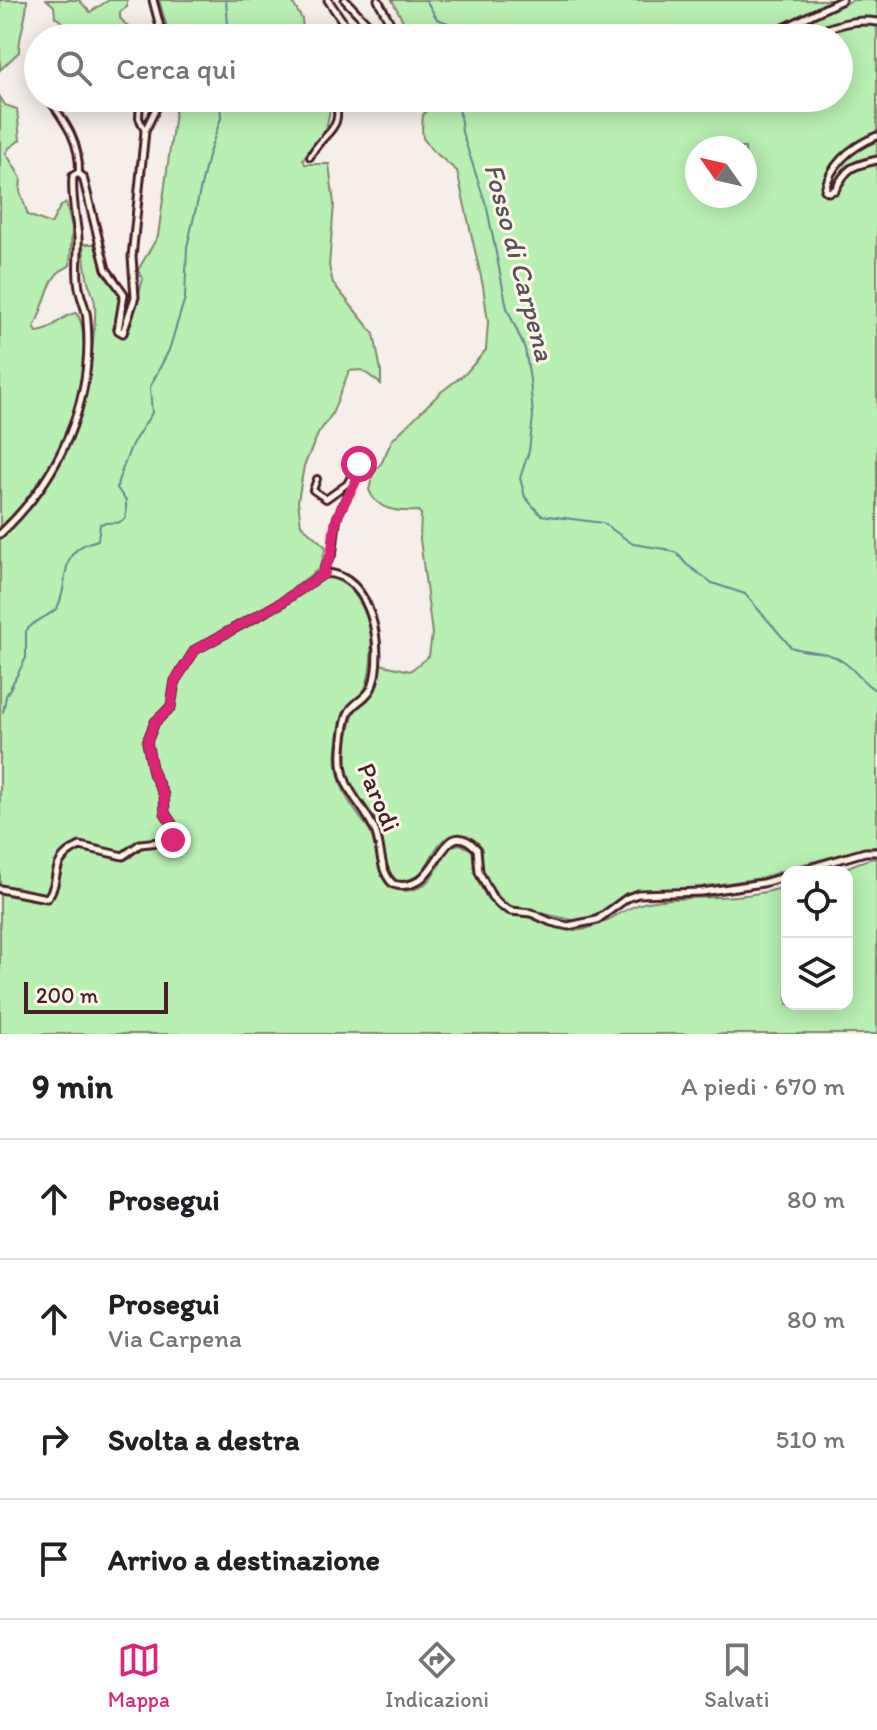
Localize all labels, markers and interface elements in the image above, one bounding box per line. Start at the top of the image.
search box [24,24,853,112]
icon: search [52,46,96,90]
text: Cerca qui [116,50,236,87]
north arrow [685,136,757,208]
water label: Fosso di Carpena [477,159,563,365]
route start [341,446,377,482]
street label: Parodi [350,758,408,836]
route end [155,822,191,858]
map controls [781,866,853,1010]
button: locate [781,866,853,938]
button: layers [781,938,853,1010]
scale bar [24,978,168,1014]
text: 200 m [36,982,98,1009]
text: 9 min [32,1066,113,1107]
text: A piedi · 670 m [681,1070,845,1102]
icon: ahead [32,1177,76,1221]
text: Prosegui [108,1181,220,1218]
text: 80 m [787,1183,845,1215]
text: Prosegui [108,1285,220,1322]
icon: ahead [32,1297,76,1341]
text: 80 m [787,1303,845,1335]
text: Via Carpena [108,1322,242,1354]
icon: right [32,1417,76,1461]
text: Svolta a destra [108,1421,299,1458]
text: 510 m [776,1423,845,1455]
icon: arrive [32,1537,76,1581]
text: Arrivo a destinazione [108,1541,380,1578]
tab: Mappa [108,1638,170,1713]
tab: Indicazioni [385,1638,489,1713]
tab: Salvati [704,1638,769,1713]

